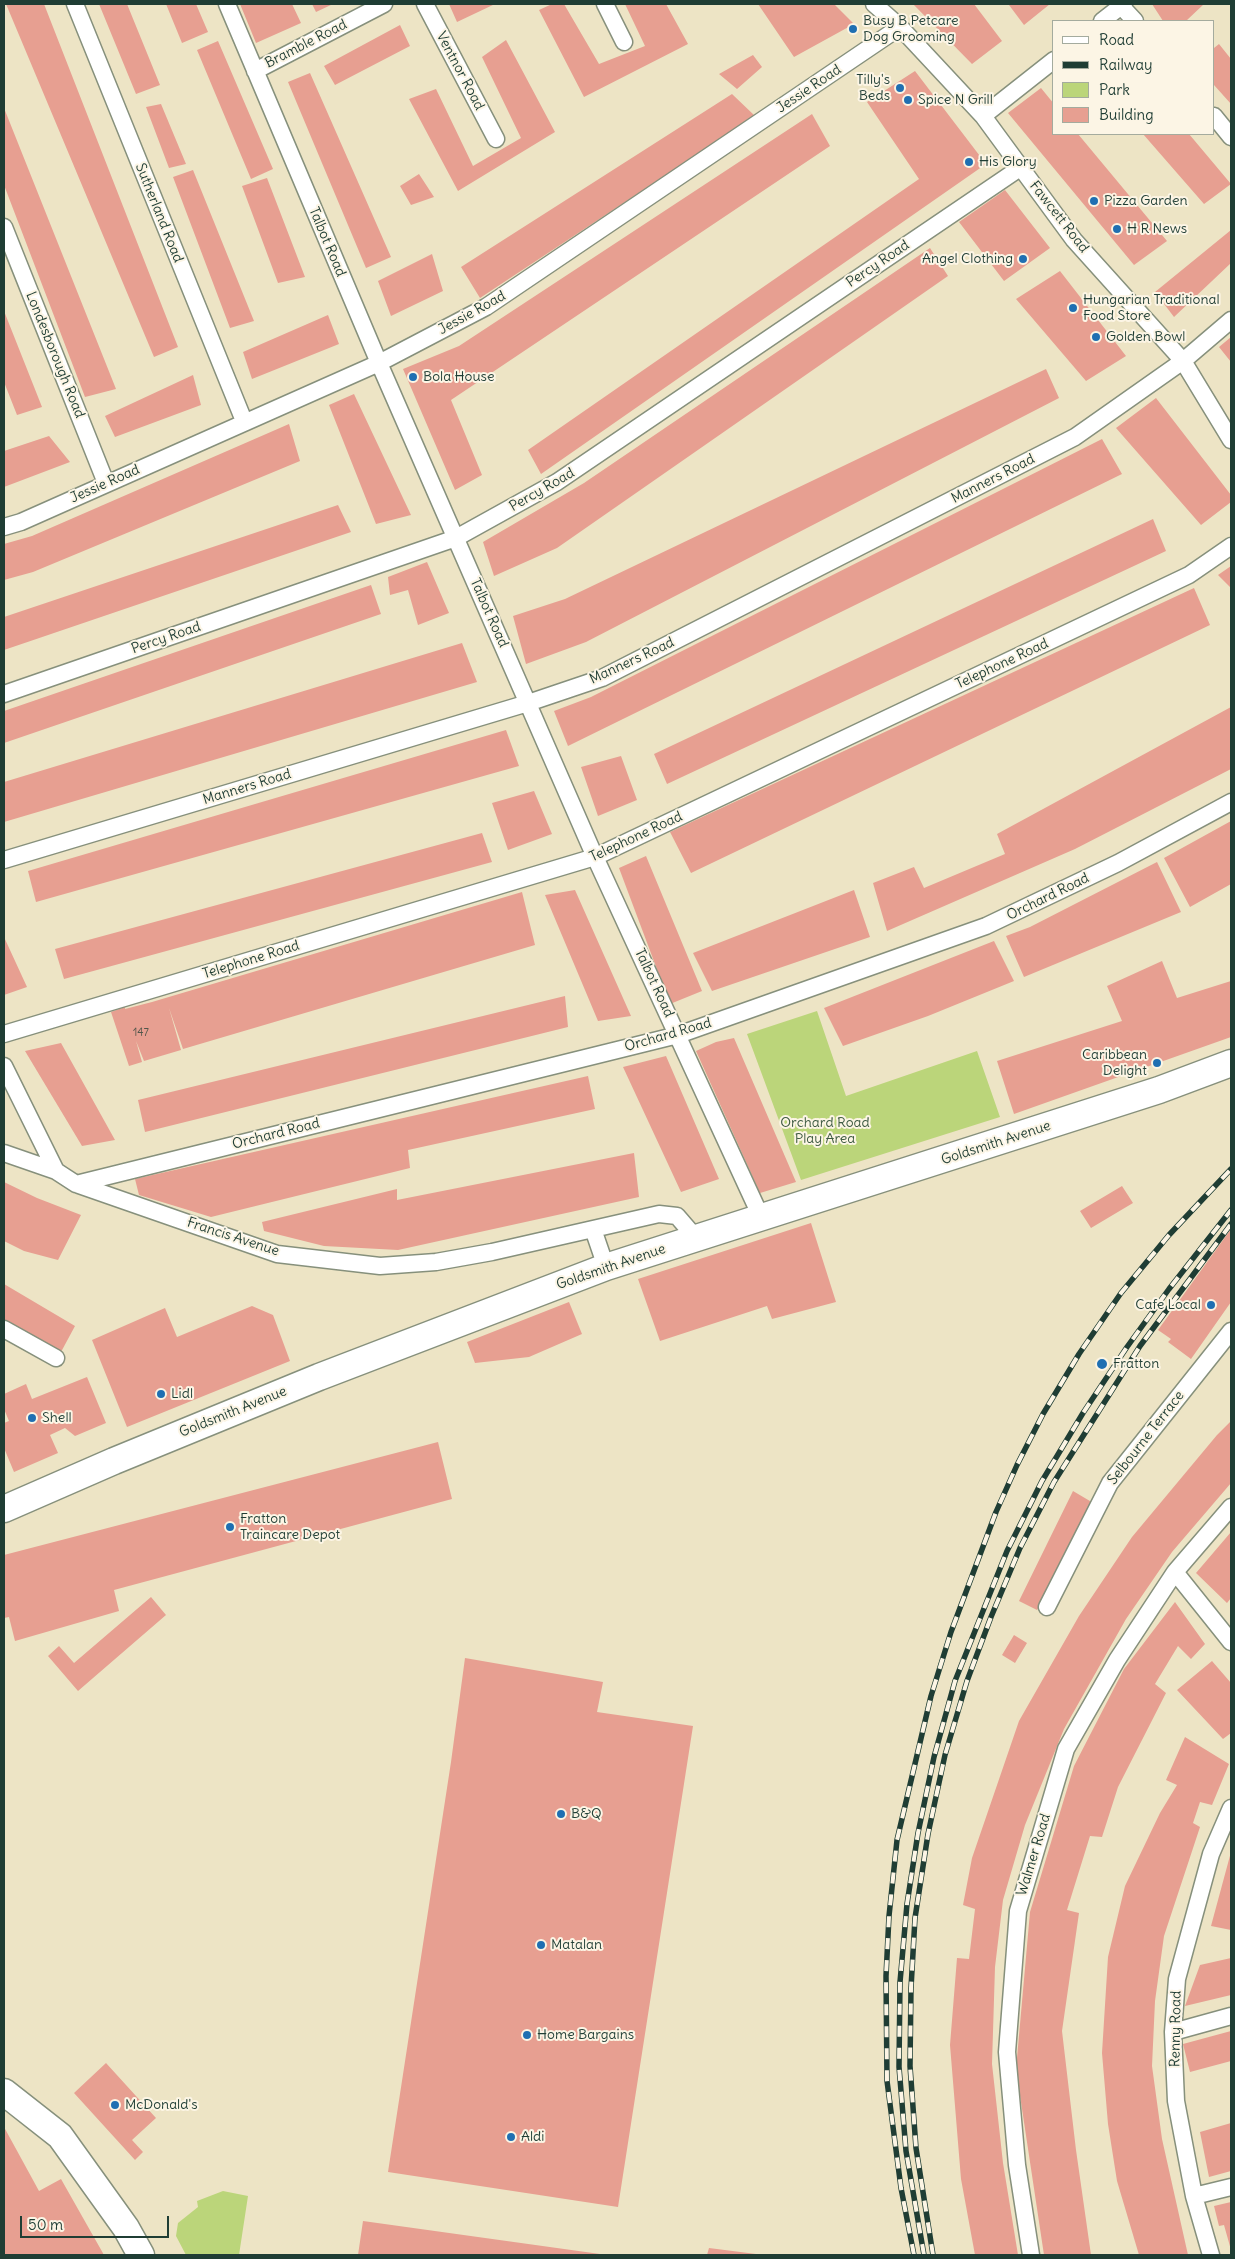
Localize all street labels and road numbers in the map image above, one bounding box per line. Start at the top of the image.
street label: Bramble Road [262,16,350,72]
street label: Ventnor Road [432,29,488,113]
street label: Jessie Road [774,61,844,117]
street label: Sutherland Road [131,161,187,265]
street label: Fawcett Road [1026,178,1092,256]
street label: Talbot Road [305,205,349,279]
street label: Percy Road [843,237,913,291]
street label: Jessie Road [435,288,509,338]
street label: Londesborough Road [22,289,88,421]
street label: Manners Road [949,451,1037,507]
street label: Jessie Road [68,461,142,507]
street label: Percy Road [507,465,577,515]
street label: Talbot Road [466,576,512,650]
street label: Percy Road [129,618,203,658]
street label: Manners Road [587,634,677,688]
street label: Telephone Road [953,635,1051,693]
street label: Manners Road [201,766,293,808]
street label: Telephone Road [587,808,685,866]
street label: Orchard Road [1004,870,1092,924]
street label: Telephone Road [201,937,301,983]
street label: Talbot Road [631,946,677,1020]
street label: Orchard Road [623,1015,713,1055]
street label: Orchard Road [231,1115,321,1153]
street label: Goldsmith Avenue [939,1117,1053,1169]
street label: Francis Avenue [185,1214,281,1260]
street label: Goldsmith Avenue [554,1240,668,1294]
street label: Goldsmith Avenue [177,1383,289,1441]
street label: Selbourne Terrace [1104,1388,1188,1488]
street label: Walmer Road [1014,1812,1054,1898]
street label: Renny Road [1167,1991,1185,2067]

